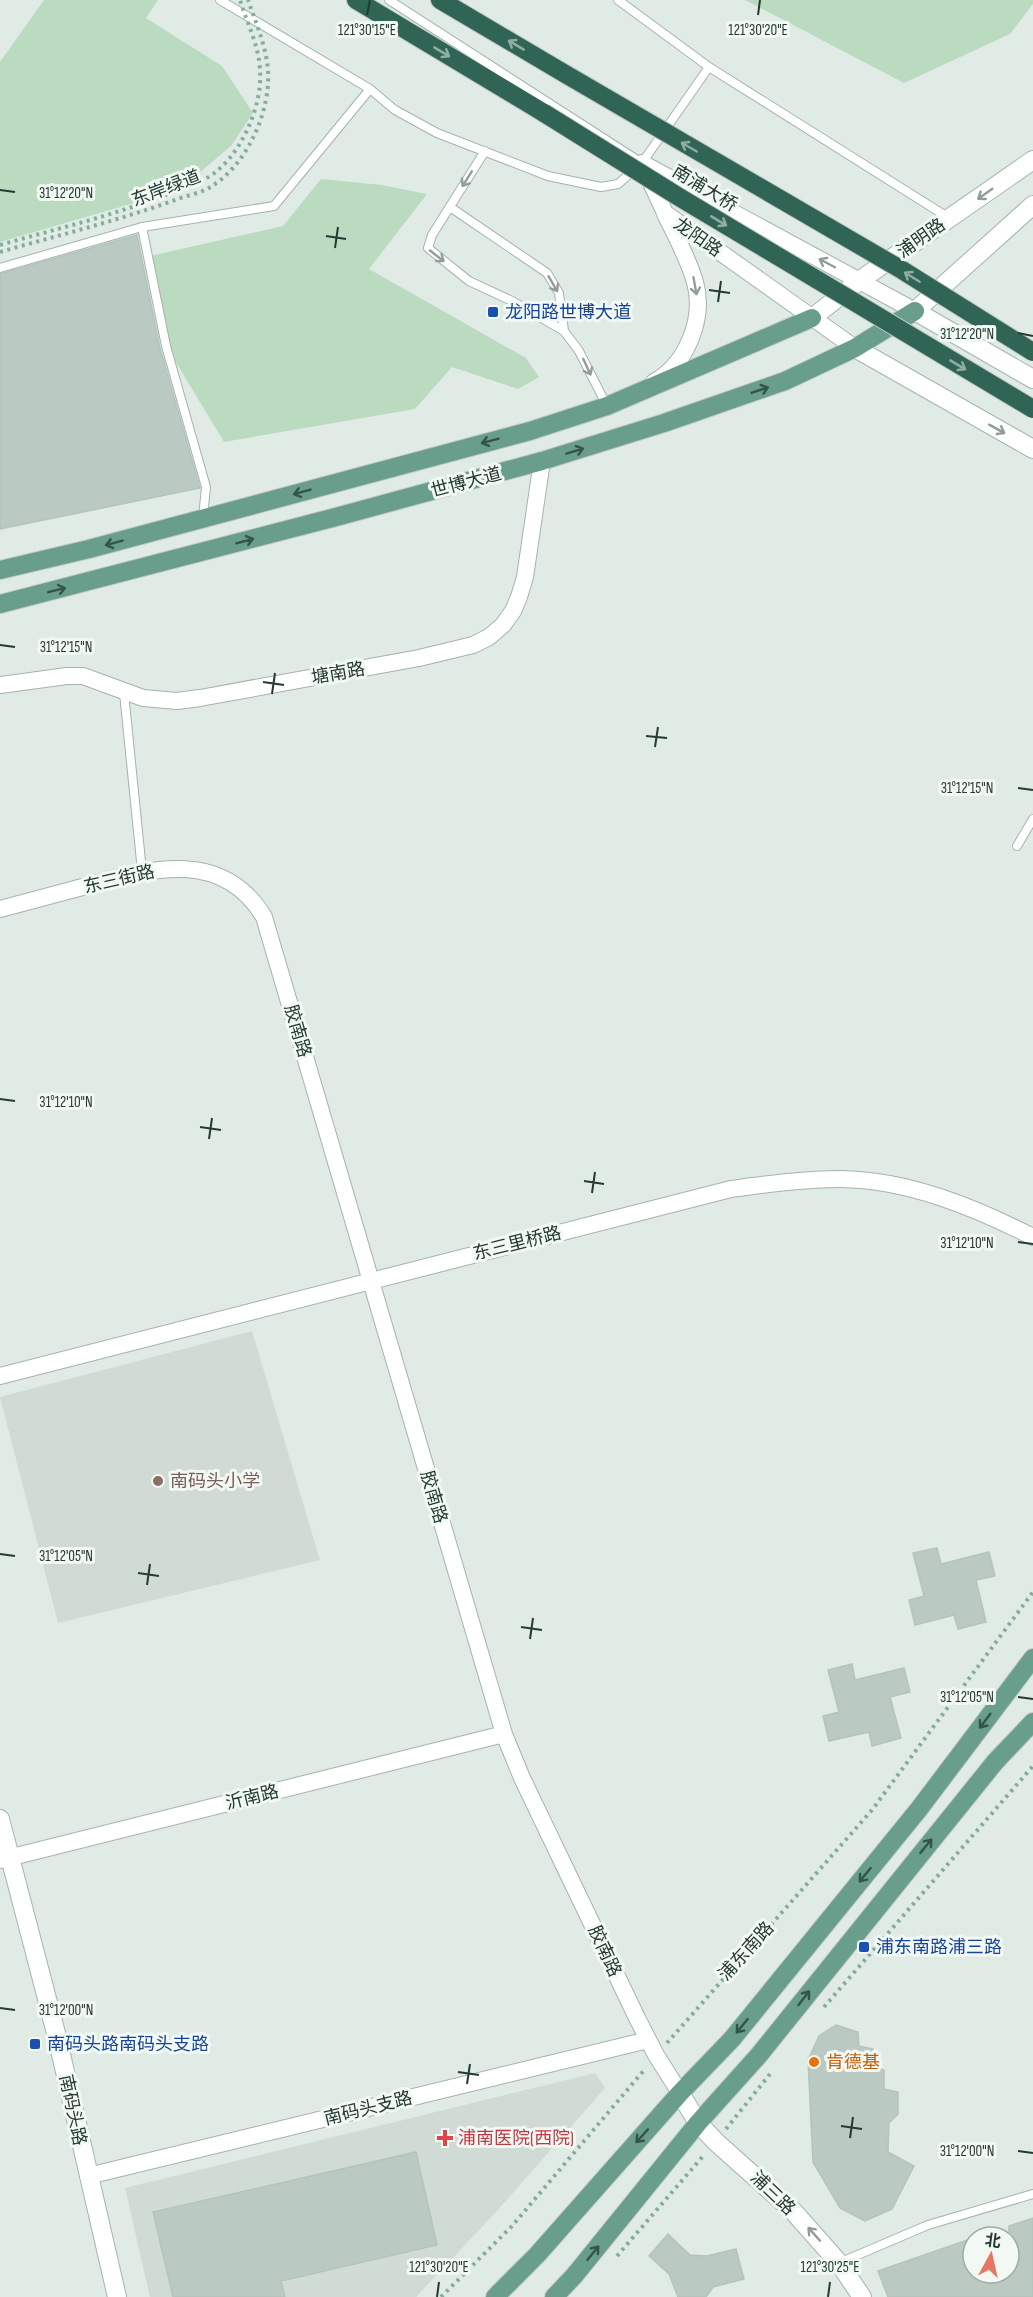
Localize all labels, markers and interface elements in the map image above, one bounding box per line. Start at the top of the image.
text: 121°30'15"E [338,21,396,40]
text: 121°30'20"E [728,21,788,40]
one-way arrow [508,39,525,51]
one-way arrow [433,46,450,58]
one-way arrow [681,140,698,152]
street label: 南浦大桥 [668,161,741,216]
street label: 东岸绿道 [129,166,204,211]
one-way arrow [461,170,473,187]
text: 31°12'20"N [39,184,93,203]
one-way arrow [977,188,994,200]
street label: 龙阳路 [670,213,726,261]
street label: 浦明路 [893,214,949,262]
one-way arrow [710,216,727,228]
one-way arrow [429,249,445,262]
one-way arrow [819,257,836,269]
one-way arrow [904,270,921,282]
one-way arrow [548,274,559,292]
one-way arrow [689,276,700,296]
place label: 龙阳路世博大道 [505,302,631,323]
marker: 龙阳路世博大道 [486,305,500,319]
text: 31°12'20"N [940,325,994,344]
one-way arrow [582,358,593,376]
one-way arrow [949,359,966,371]
one-way arrow [750,383,769,394]
one-way arrow [988,423,1005,435]
one-way arrow [481,436,500,448]
one-way arrow [565,445,584,456]
street label: 世博大道 [429,463,504,502]
one-way arrow [293,486,312,498]
one-way arrow [236,535,255,546]
one-way arrow [105,537,124,549]
one-way arrow [47,584,66,596]
text: 31°12'15"N [40,638,92,657]
street label: 塘南路 [310,658,366,689]
text: 31°12'15"N [941,779,993,798]
street label: 东三街路 [82,861,157,898]
street label: 胶南路 [280,1002,315,1060]
text: 31°12'10"N [39,1093,93,1112]
street label: 东三里桥路 [471,1222,563,1265]
text: 31°12'10"N [940,1234,994,1253]
street label: 胶南路 [416,1468,451,1526]
place label: 南码头小学 [170,1471,260,1492]
marker: 南码头小学 [151,1474,165,1488]
text: 31°12'05"N [39,1547,93,1566]
text: 31°12'05"N [940,1688,994,1707]
one-way arrow [979,1713,992,1729]
street label: 沂南路 [223,1781,281,1814]
one-way arrow [920,1838,933,1854]
one-way arrow [858,1867,872,1882]
street label: 浦东南路 [714,1918,778,1985]
street label: 胶南路 [584,1922,625,1980]
place label: 浦东南路浦三路 [876,1937,1002,1958]
marker: 浦东南路浦三路 [857,1940,871,1954]
one-way arrow [797,1990,810,2006]
text: 31°12'00"N [39,2001,93,2020]
one-way arrow [735,2018,749,2033]
place label: 南码头路南码头支路 [47,2034,209,2055]
marker: 南码头路南码头支路 [28,2037,42,2051]
place label: 肯德基 [826,2052,880,2073]
marker: 肯德基 [807,2055,821,2069]
street label: 南码头路 [55,2073,90,2148]
street label: 南码头支路 [322,2087,414,2130]
place label: 浦南医院(西院) [458,2128,574,2149]
one-way arrow [635,2128,649,2143]
marker: 浦南医院(西院) [436,2129,454,2147]
text: 31°12'00"N [940,2142,994,2161]
street label: 浦三路 [746,2167,799,2220]
north arrow [961,2225,1021,2285]
one-way arrow [807,2227,821,2242]
text: 北 [984,2231,1002,2252]
one-way arrow [586,2245,599,2261]
text: 121°30'20"E [409,2258,469,2277]
text: 121°30'25"E [801,2258,859,2277]

